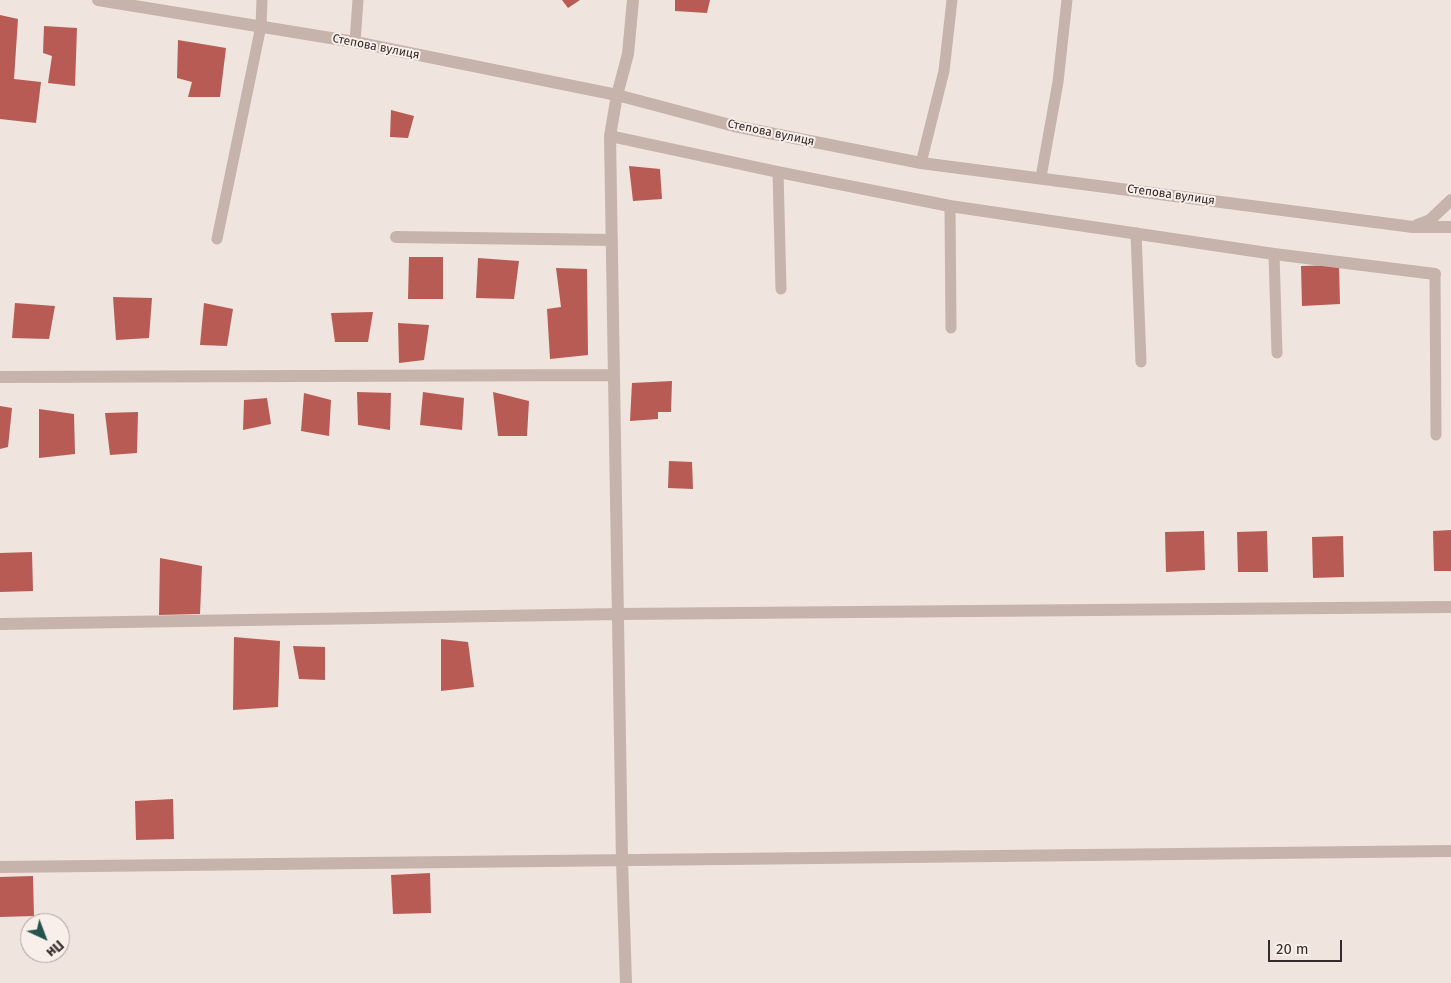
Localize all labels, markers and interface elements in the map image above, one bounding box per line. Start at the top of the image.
street label: Степова вулиця [331,32,421,62]
street label: Степова вулиця [726,117,816,149]
street label: Степова вулиця [1126,182,1216,208]
north arrow [20,913,70,963]
scale bar [1271,930,1345,962]
text: Пн [43,936,67,961]
text: 20 m [1276,940,1309,958]

